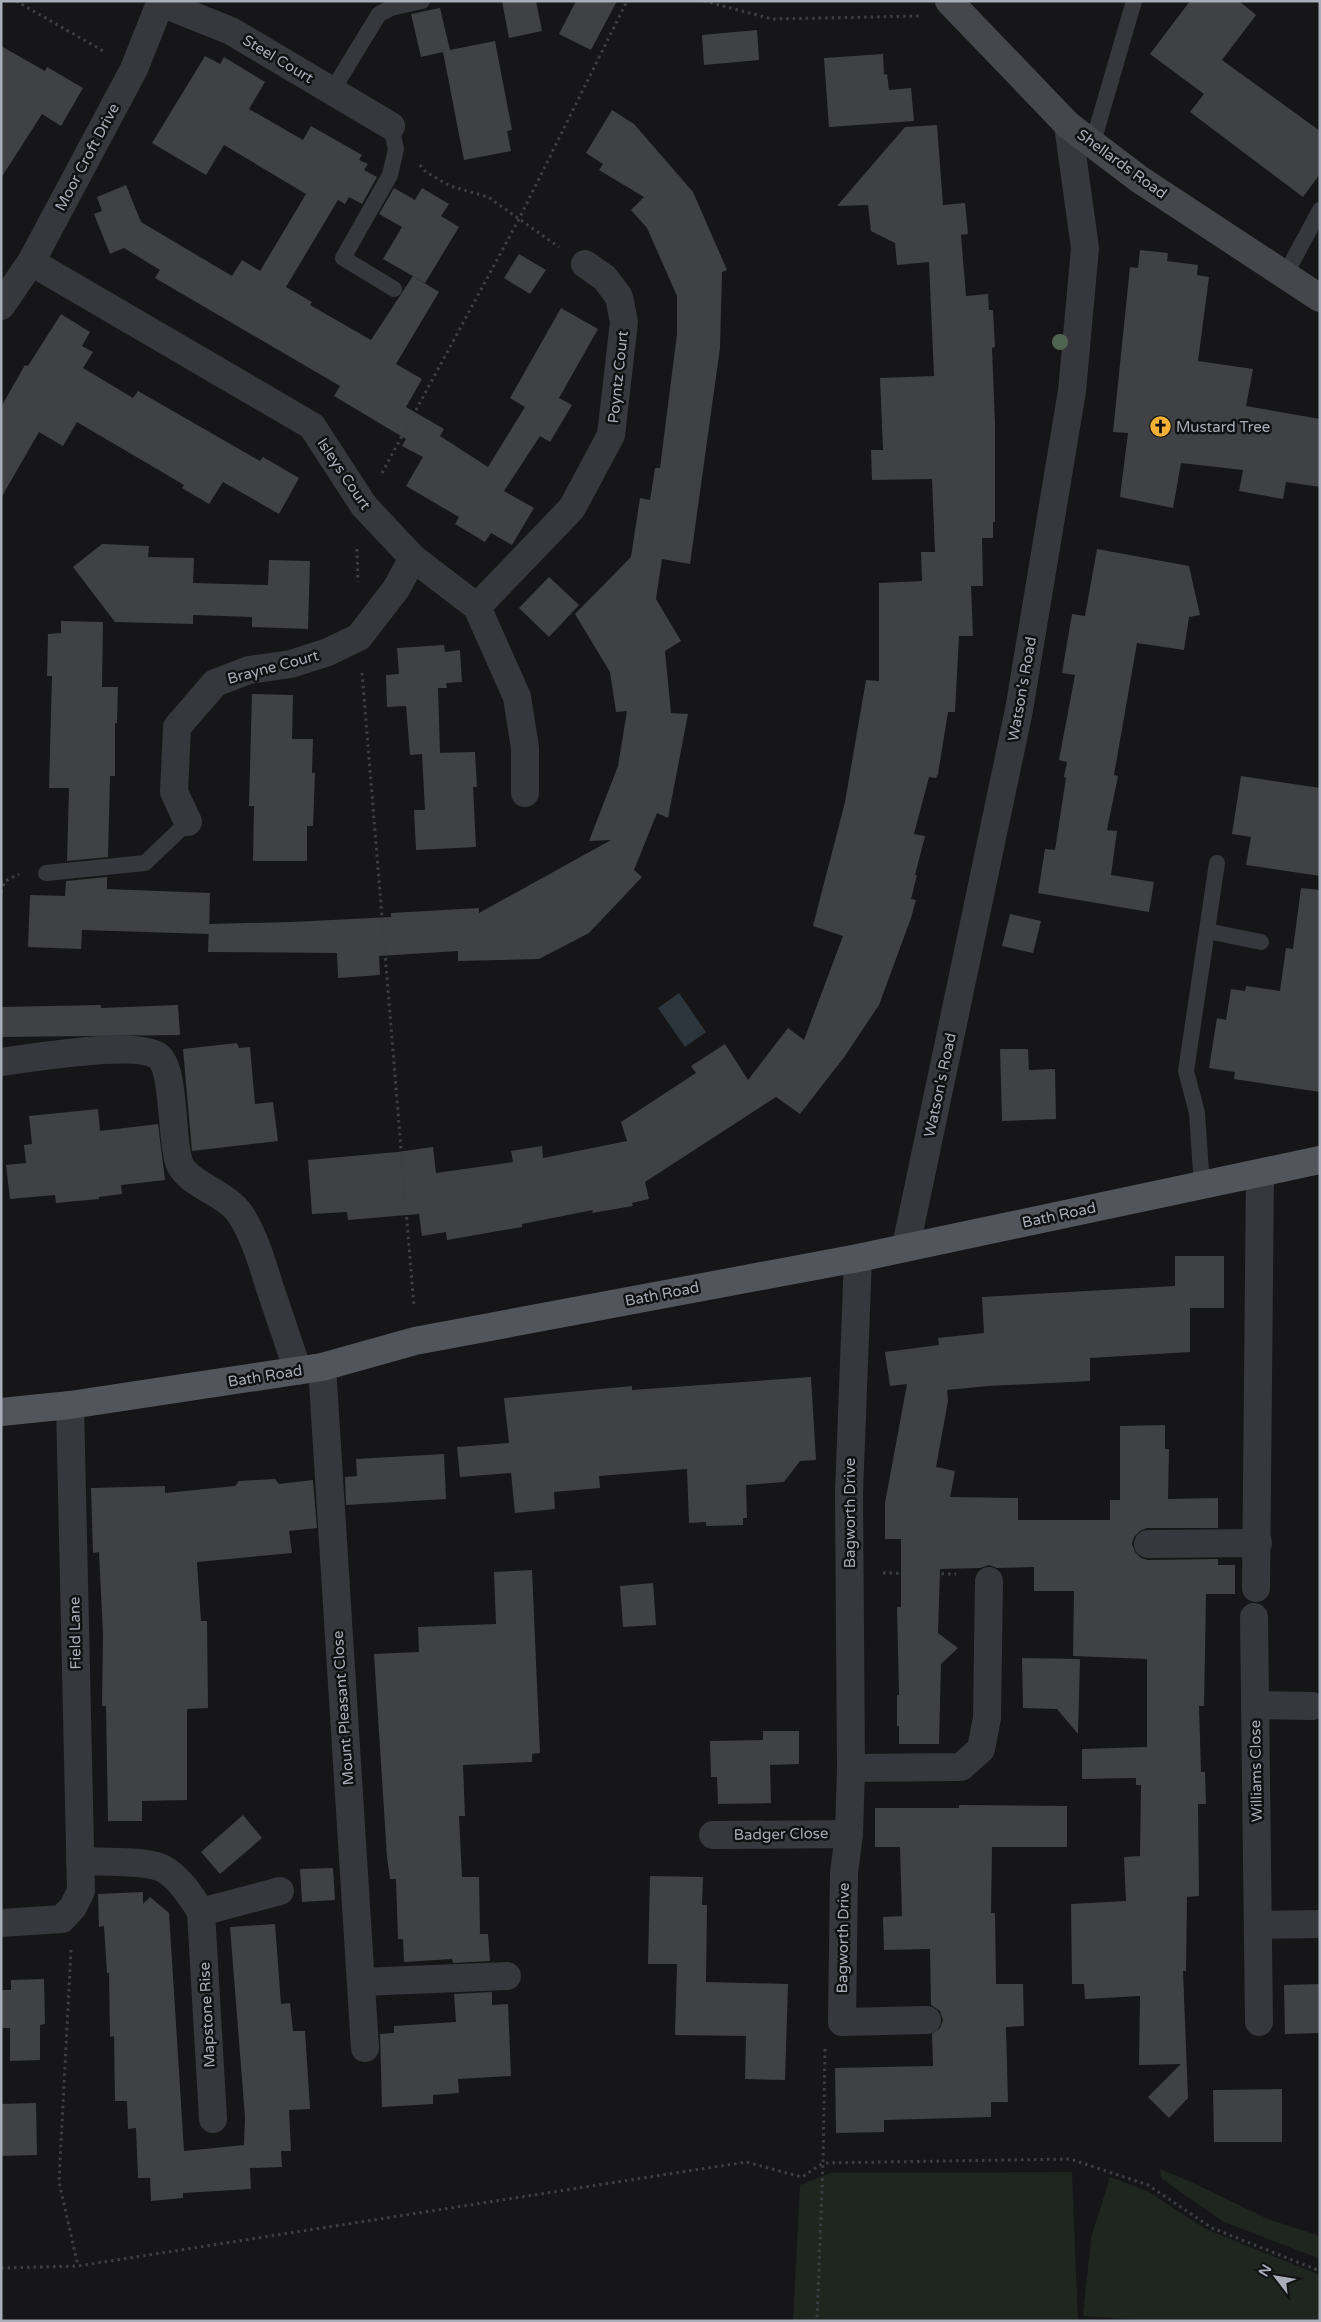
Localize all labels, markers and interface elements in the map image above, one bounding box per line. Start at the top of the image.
street label: Steel Court [239,31,317,87]
street label: Moor Croft Drive [51,100,123,214]
street label: Shellards Road [1074,125,1170,203]
street label: Poyntz Court [604,330,632,424]
church icon: Mustard Tree [1148,415,1172,439]
place label: Mustard Tree [1176,418,1270,436]
street label: Isleys Court [313,435,375,513]
street label: Watson's Road [1004,635,1040,743]
street label: Brayne Court [225,646,321,688]
street label: Watson's Road [920,1031,960,1139]
street label: Bath Road [1020,1198,1098,1232]
street label: Bath Road [623,1278,701,1310]
street label: Bath Road [226,1361,304,1391]
street label: Bagworth Drive [841,1458,859,1568]
street label: Field Lane [65,1596,85,1670]
street label: Mount Pleasant Close [329,1630,357,1786]
street label: Williams Close [1246,1720,1266,1822]
street label: Badger Close [733,1824,829,1844]
street label: Bagworth Drive [833,1883,853,1993]
street label: Mapstone Rise [195,1962,219,2068]
north arrow [1251,2252,1301,2302]
text: N [1255,2261,1275,2280]

